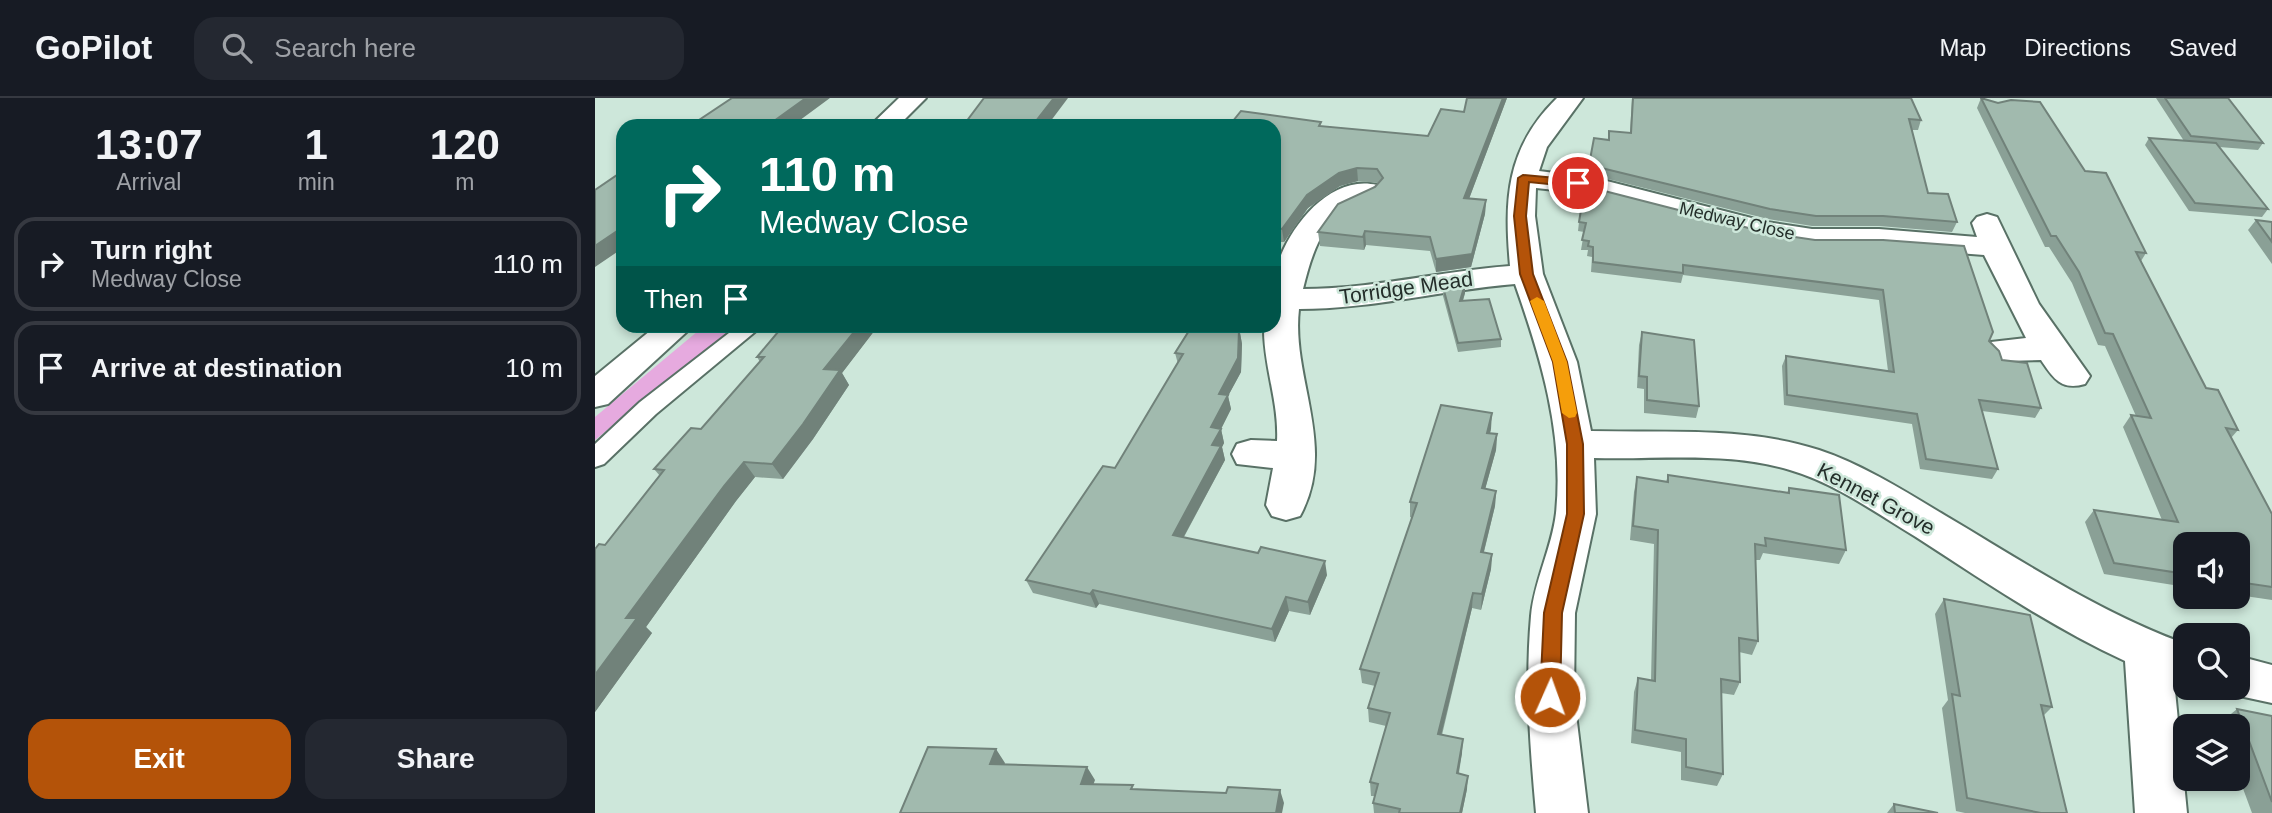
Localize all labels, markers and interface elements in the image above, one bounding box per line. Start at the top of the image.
search box [194,17,684,80]
text: GoPilot [35,29,152,66]
icon: search [218,29,256,67]
text: Search here [274,33,416,63]
text: Map [1940,34,1986,61]
text: Directions [2024,34,2131,61]
text: Saved [2169,34,2237,61]
text: 13:07 [95,121,203,168]
text: 1 [304,121,328,168]
text: 120 [430,121,500,168]
icon: right [644,147,735,238]
text: 110 m [759,147,895,201]
pin [1548,153,1608,213]
icon: arrive [1559,164,1597,202]
text: Arrival [116,169,181,195]
text: min [298,169,335,195]
text: m [455,169,474,195]
street label: Medway Close [1677,198,1797,244]
text: Medway Close [759,204,969,240]
text: Turn right [91,235,212,265]
icon: right [32,245,70,283]
text: 110 m [493,249,563,279]
text: Medway Close [91,266,242,292]
street label: Torridge Mead [1338,267,1474,308]
icon: arrive [717,280,755,318]
text: Then [644,284,703,314]
icon: arrive [32,349,70,387]
text: Arrive at destination [91,353,342,383]
text: 10 m [505,353,563,383]
street label: Kennet Grove [1814,458,1939,539]
map controls [2173,532,2250,791]
button: sound [2173,532,2250,609]
button: search [2173,623,2250,700]
position arrow [1513,660,1587,734]
button: layers [2173,714,2250,791]
button: Exit [28,719,291,799]
button: Share [305,719,567,799]

